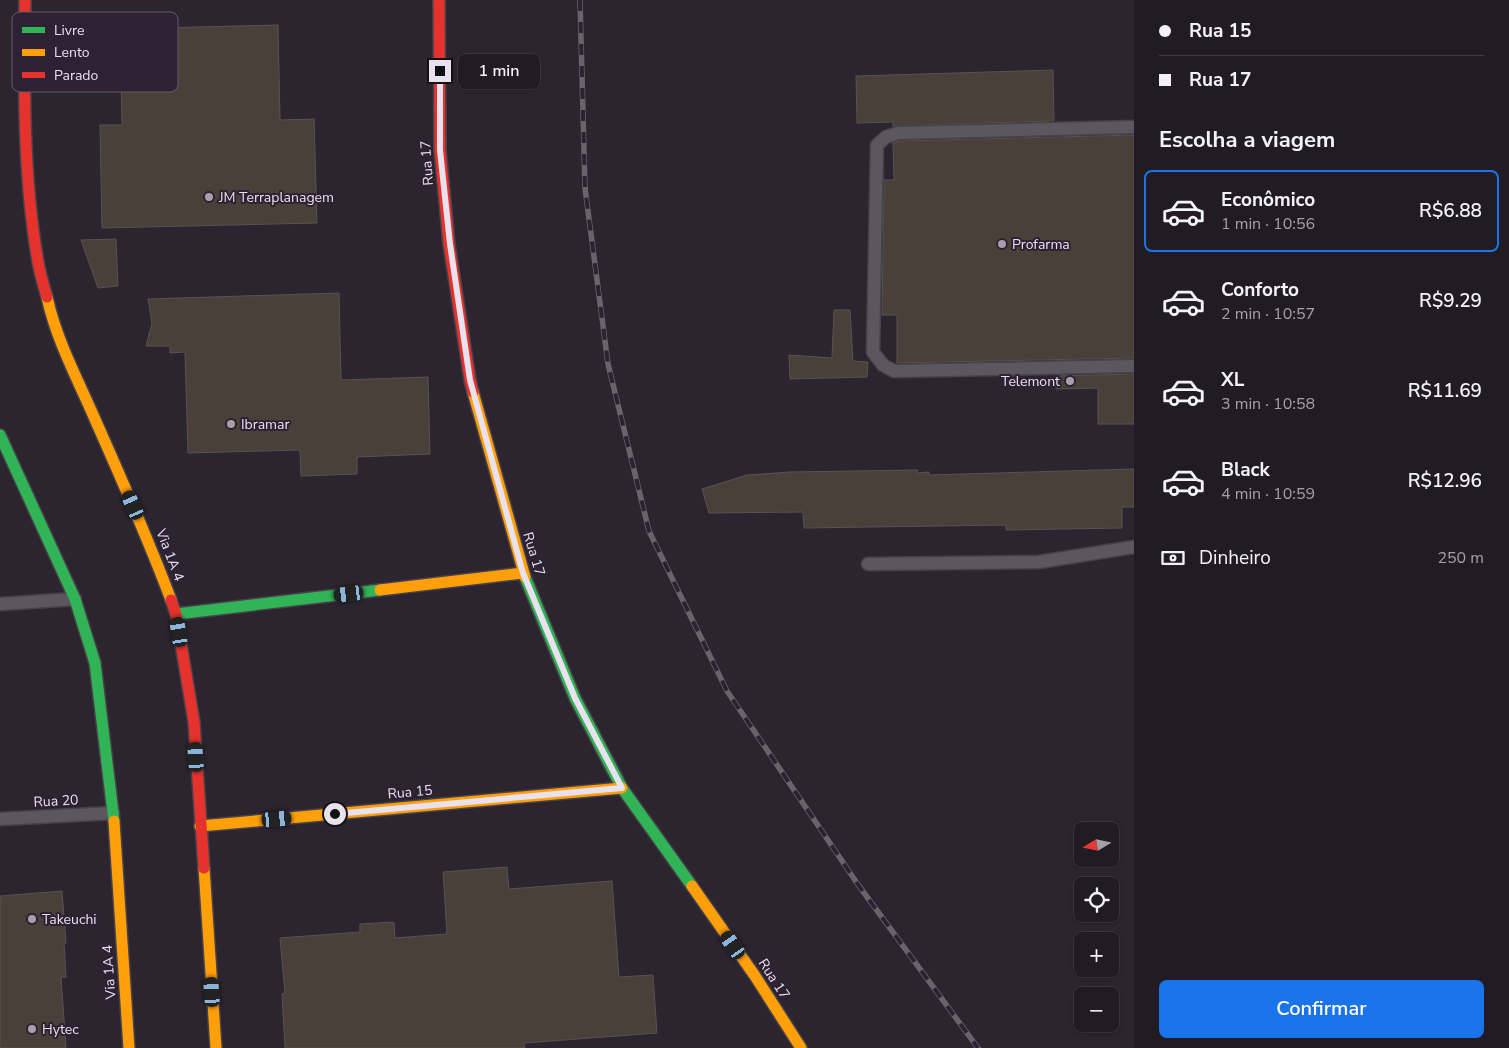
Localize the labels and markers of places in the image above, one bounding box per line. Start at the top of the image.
place label: JM Terraplanagem [218,188,334,207]
marker: JM Terraplanagem [203,191,215,203]
place label: Profarma [1012,235,1070,254]
marker: Profarma [996,238,1008,250]
place label: Telemont [1001,372,1060,391]
marker: Telemont [1064,375,1076,387]
place label: Ibramar [241,415,290,434]
marker: Ibramar [225,418,237,430]
place label: Takeuchi [42,910,97,929]
marker: Takeuchi [26,913,38,925]
place label: Hytec [42,1020,79,1039]
marker: Hytec [26,1023,38,1035]

